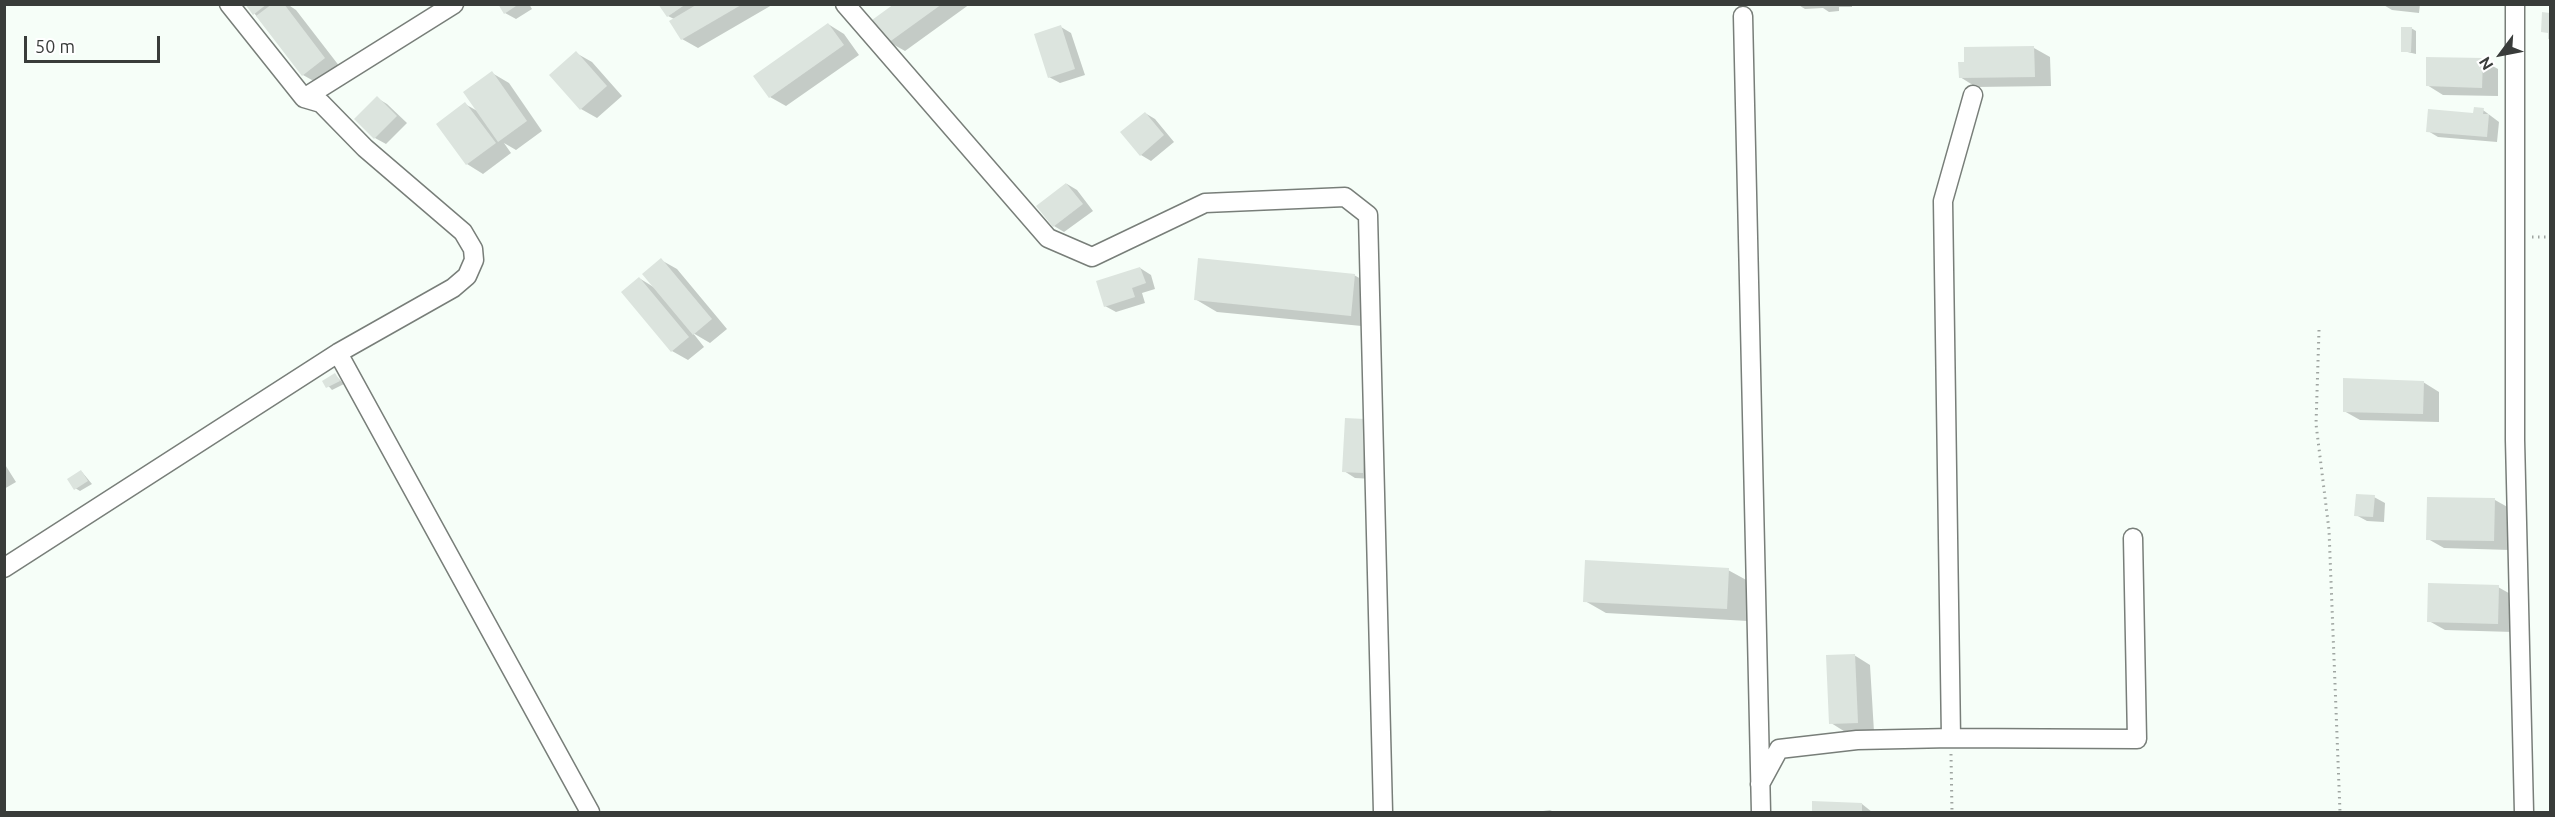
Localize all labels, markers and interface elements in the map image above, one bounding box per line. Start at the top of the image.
scale bar [27,24,164,62]
north arrow [2471,24,2531,84]
text: 50 m [35,36,75,56]
text: N [2475,54,2497,73]

